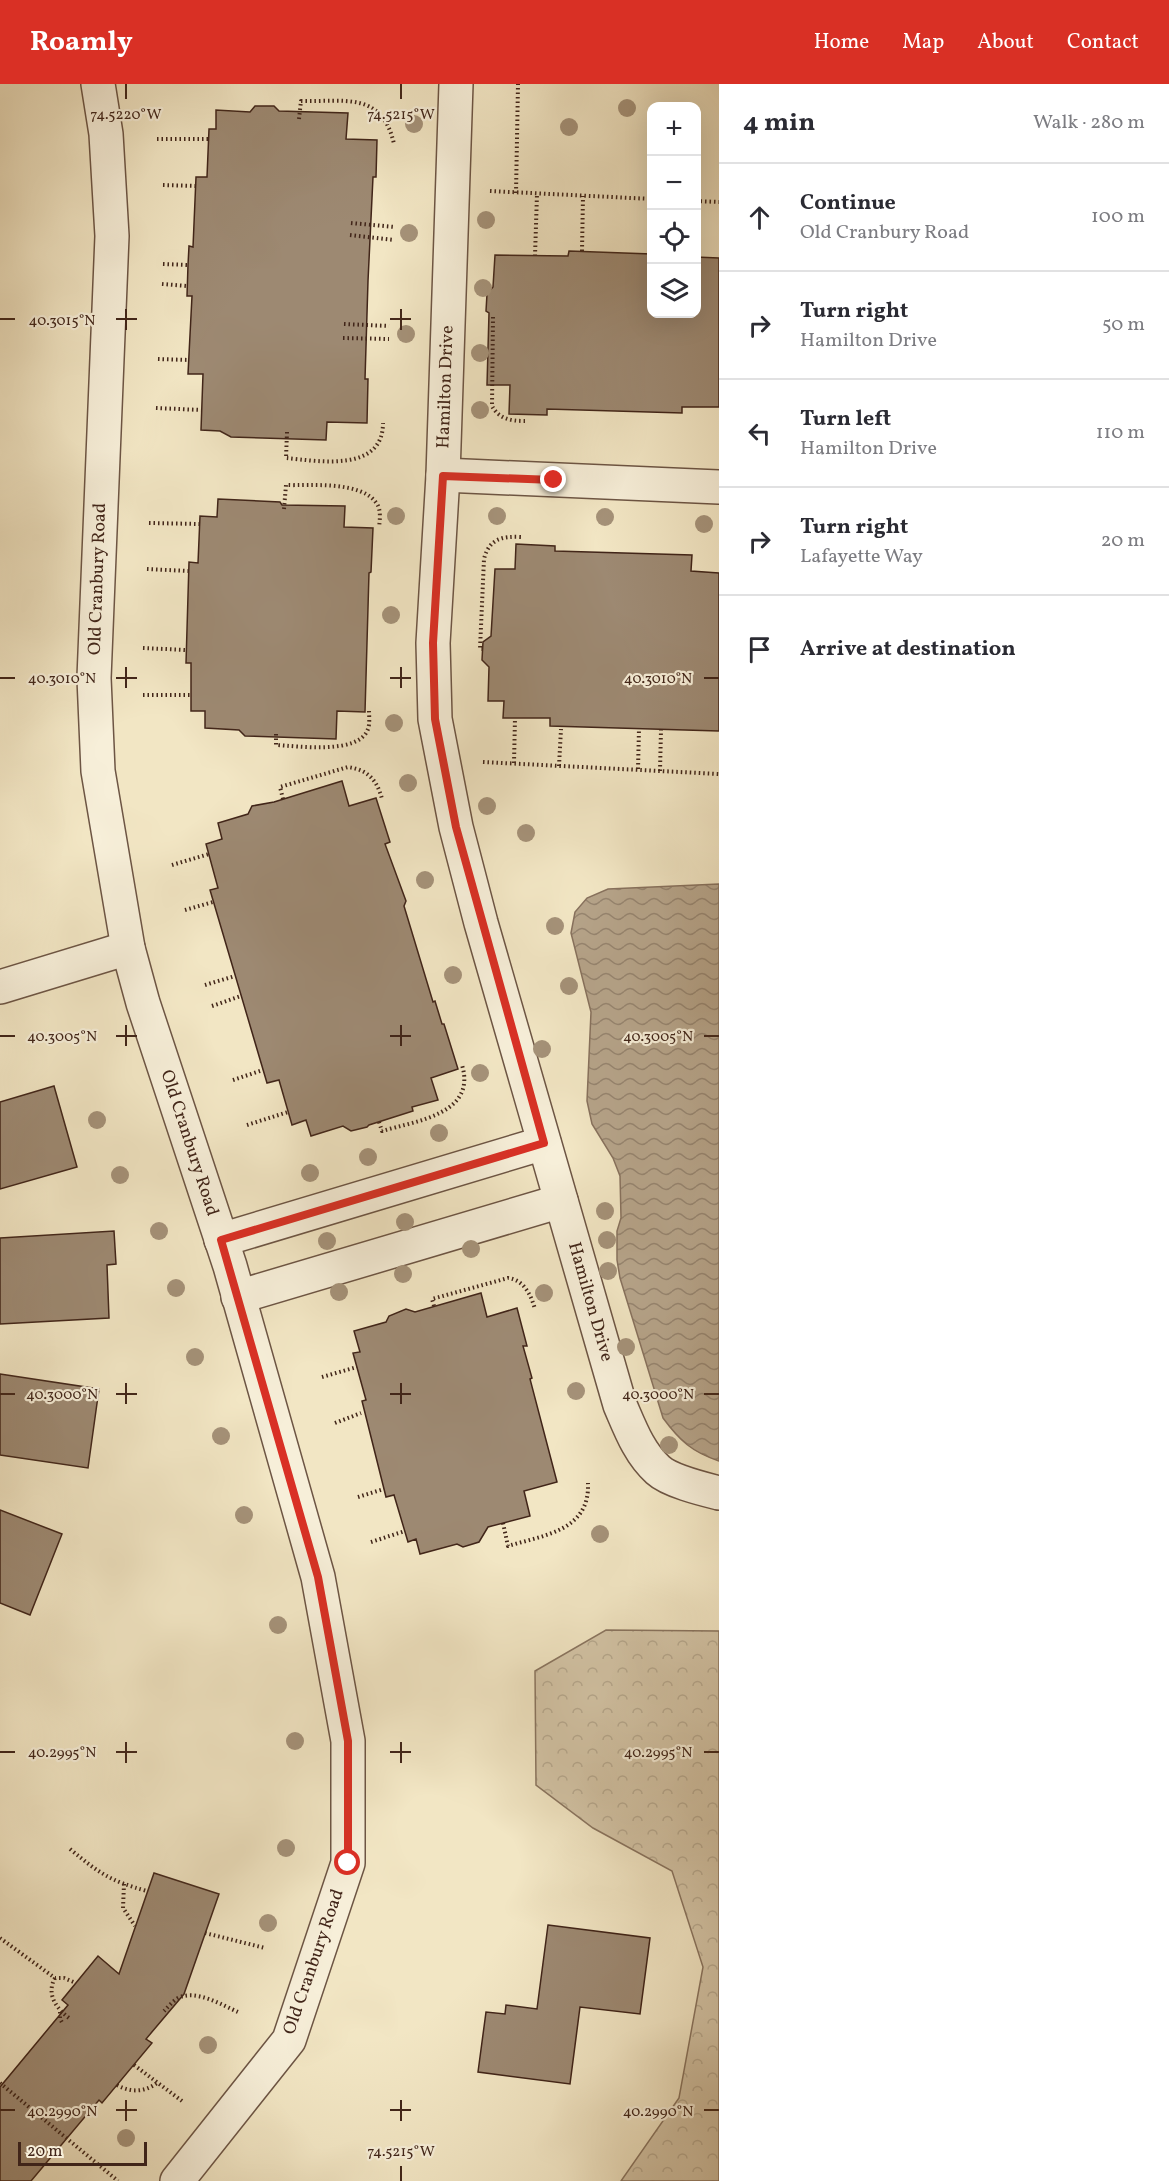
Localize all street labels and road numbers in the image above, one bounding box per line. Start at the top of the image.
street label: Hamilton Drive [431,325,461,449]
street label: Old Cranbury Road [83,502,113,656]
street label: Old Cranbury Road [154,1067,224,1219]
street label: Hamilton Drive [561,1239,619,1365]
street label: Old Cranbury Road [277,1886,351,2038]

